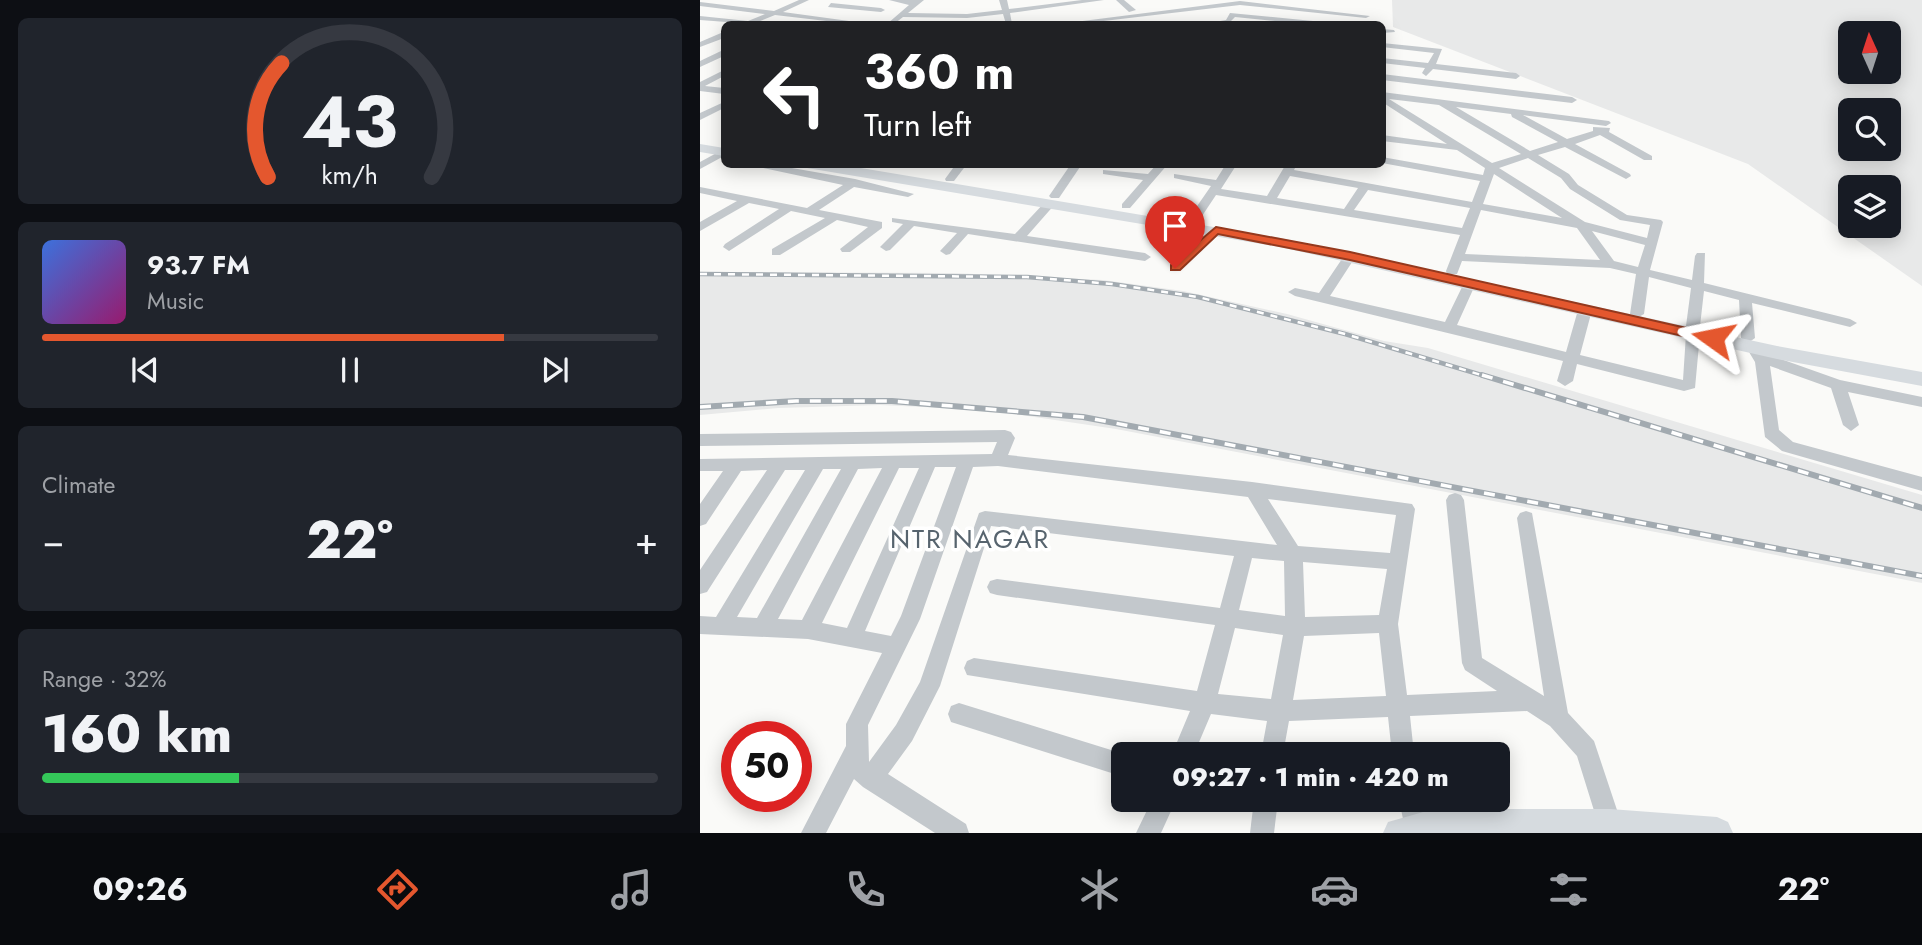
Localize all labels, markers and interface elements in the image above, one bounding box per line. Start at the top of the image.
north arrow [1838,21,1900,84]
map controls [1838,21,1901,238]
text: 360 m [864,37,1015,107]
icon: left [749,49,840,140]
text: 43 [302,69,398,174]
button: search [1838,98,1901,161]
text: Turn left [864,102,971,148]
text: km/h [322,157,378,193]
button: layers [1838,175,1901,238]
pin [1145,196,1205,268]
icon: arrive [1156,207,1194,245]
text: 93.7 FM [147,246,250,284]
text: Music [147,284,204,318]
position arrow [1676,301,1750,375]
icon: previous [126,351,164,389]
icon: pause [331,351,369,389]
icon: next [536,351,574,389]
text: Climate [42,468,115,502]
text: 22° [306,502,393,578]
text: − [42,513,64,568]
text: + [635,513,658,568]
district label: NTR NAGAR [890,520,1050,558]
text: Range · 32% [42,662,167,696]
text: 160 km [42,696,232,772]
speed limit sign: 50 [721,721,812,812]
text: 09:27 · 1 min · 420 m [1172,758,1449,796]
icon: directions [373,865,422,914]
icon: music [607,865,656,914]
icon: phone [841,865,890,914]
icon: climate [1075,865,1124,914]
icon: car [1310,865,1359,914]
icon: filters [1544,865,1593,914]
text: 09:26 [93,866,188,912]
text: 22° [1778,866,1829,912]

